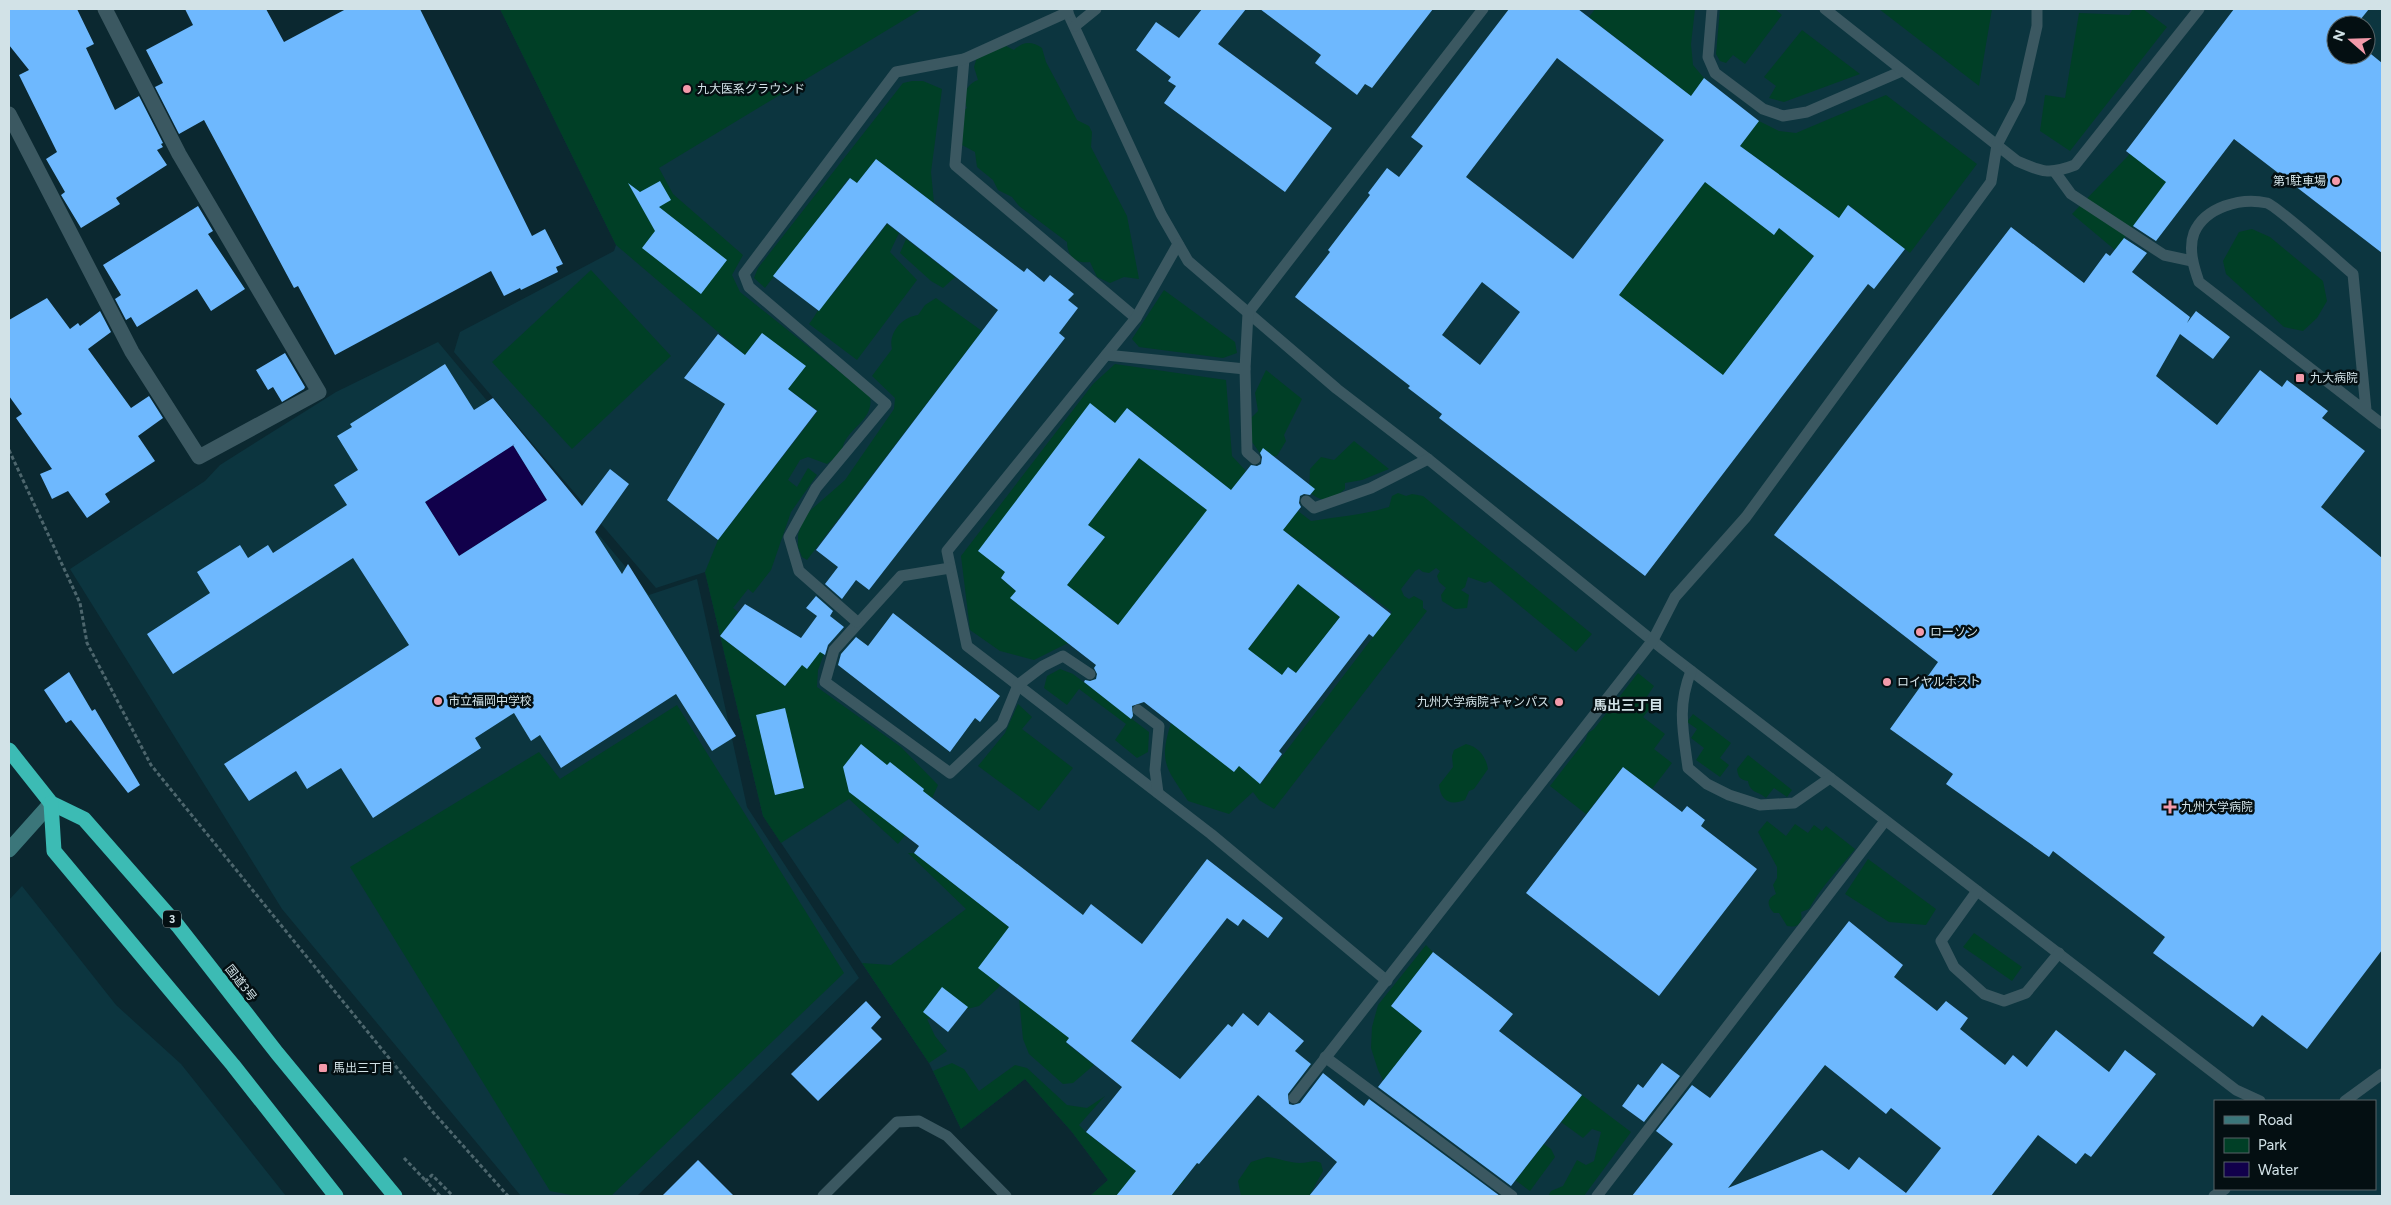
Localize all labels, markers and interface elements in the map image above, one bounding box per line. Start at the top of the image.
north arrow [2326,15,2376,65]
text: N [2329,28,2349,44]
place label: 九大医系グラウンド [697,82,805,96]
marker: 九大医系グラウンド [681,83,693,95]
place label: 第1駐車場 [2273,174,2326,188]
marker: 第1駐車場 [2330,175,2342,187]
place label: 九大病院 [2310,371,2358,385]
marker: 九大病院 [2294,372,2306,384]
place label: ローソン [1930,625,1978,639]
marker: ローソン [1914,626,1926,638]
place label: ロイヤルホスト [1897,675,1981,689]
marker: ロイヤルホスト [1881,676,1893,688]
place label: 市立福岡中学校 [448,694,532,708]
marker: 市立福岡中学校 [432,695,444,707]
place label: 九州大学病院キャンパス [1417,695,1549,709]
marker: 九州大学病院キャンパス [1553,696,1565,708]
district label: 馬出三丁目 [1593,697,1663,714]
marker: 九州大学病院 [2163,800,2177,814]
place label: 九州大学病院 [2181,800,2253,814]
road number: 3 [163,911,181,928]
street label: 国道3号 [222,962,260,1004]
place label: 馬出三丁目 [333,1061,393,1075]
marker: 馬出三丁目 [317,1062,329,1074]
legend [2214,1100,2376,1190]
text: Road [2258,1111,2293,1129]
text: Park [2258,1136,2287,1154]
text: Water [2258,1161,2298,1179]

